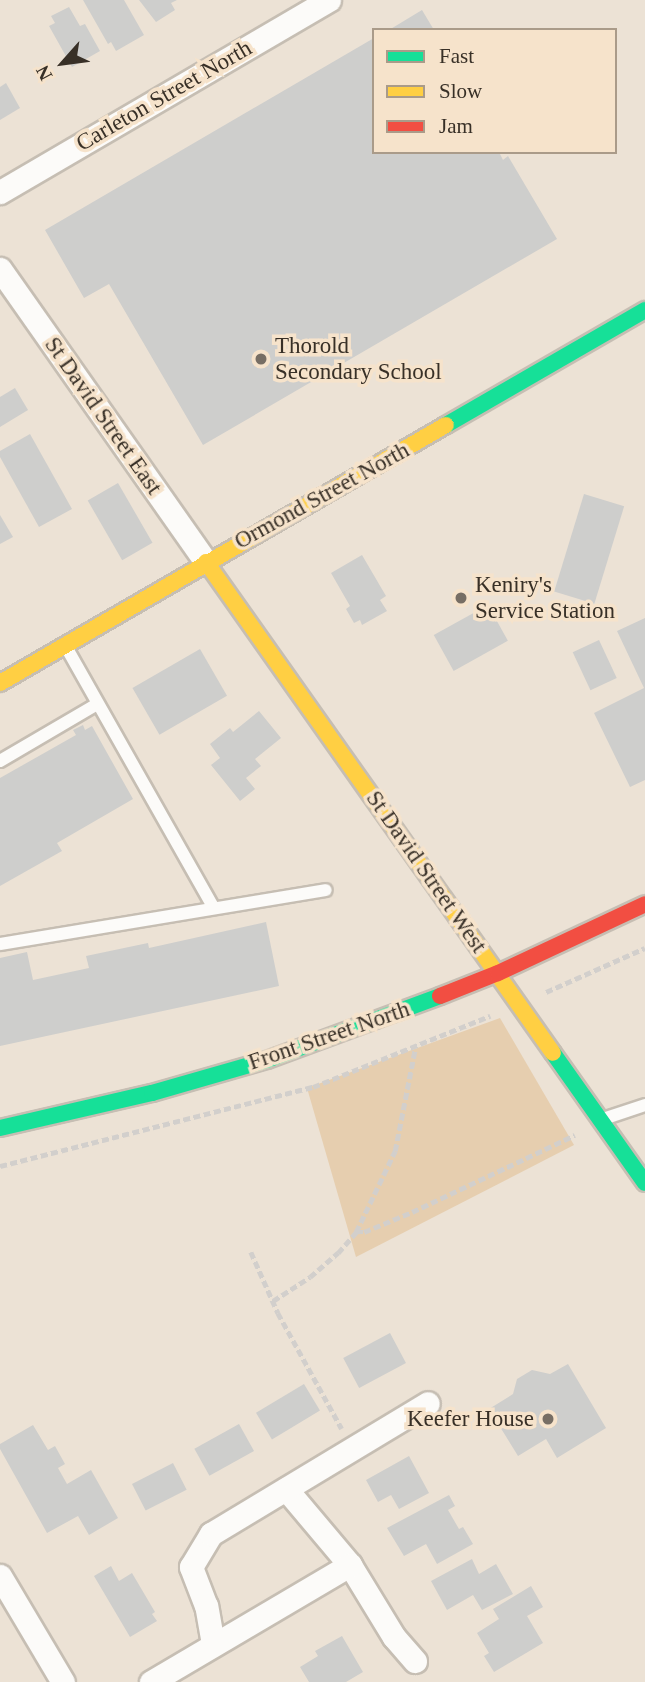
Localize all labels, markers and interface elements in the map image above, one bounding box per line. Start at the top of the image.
north arrow [28,28,98,98]
legend [372,28,617,154]
street label: Carleton Street North [71,35,257,157]
text: Fast [439,44,474,68]
text: N [32,62,57,84]
text: Slow [439,79,482,103]
text: Jam [439,114,473,138]
street label: St David Street East [38,332,168,500]
place label: Thorold Secondary School [275,332,442,386]
marker: Thorold Secondary School [253,351,269,367]
street label: Ormond Street North [230,437,414,555]
place label: Keniry's Service Station [475,571,615,625]
marker: Keniry's Service Station [453,590,469,606]
street label: St David Street West [360,786,492,958]
street label: Front Street North [245,995,413,1077]
place label: Keefer House [407,1405,534,1433]
marker: Keefer House [540,1411,556,1427]

